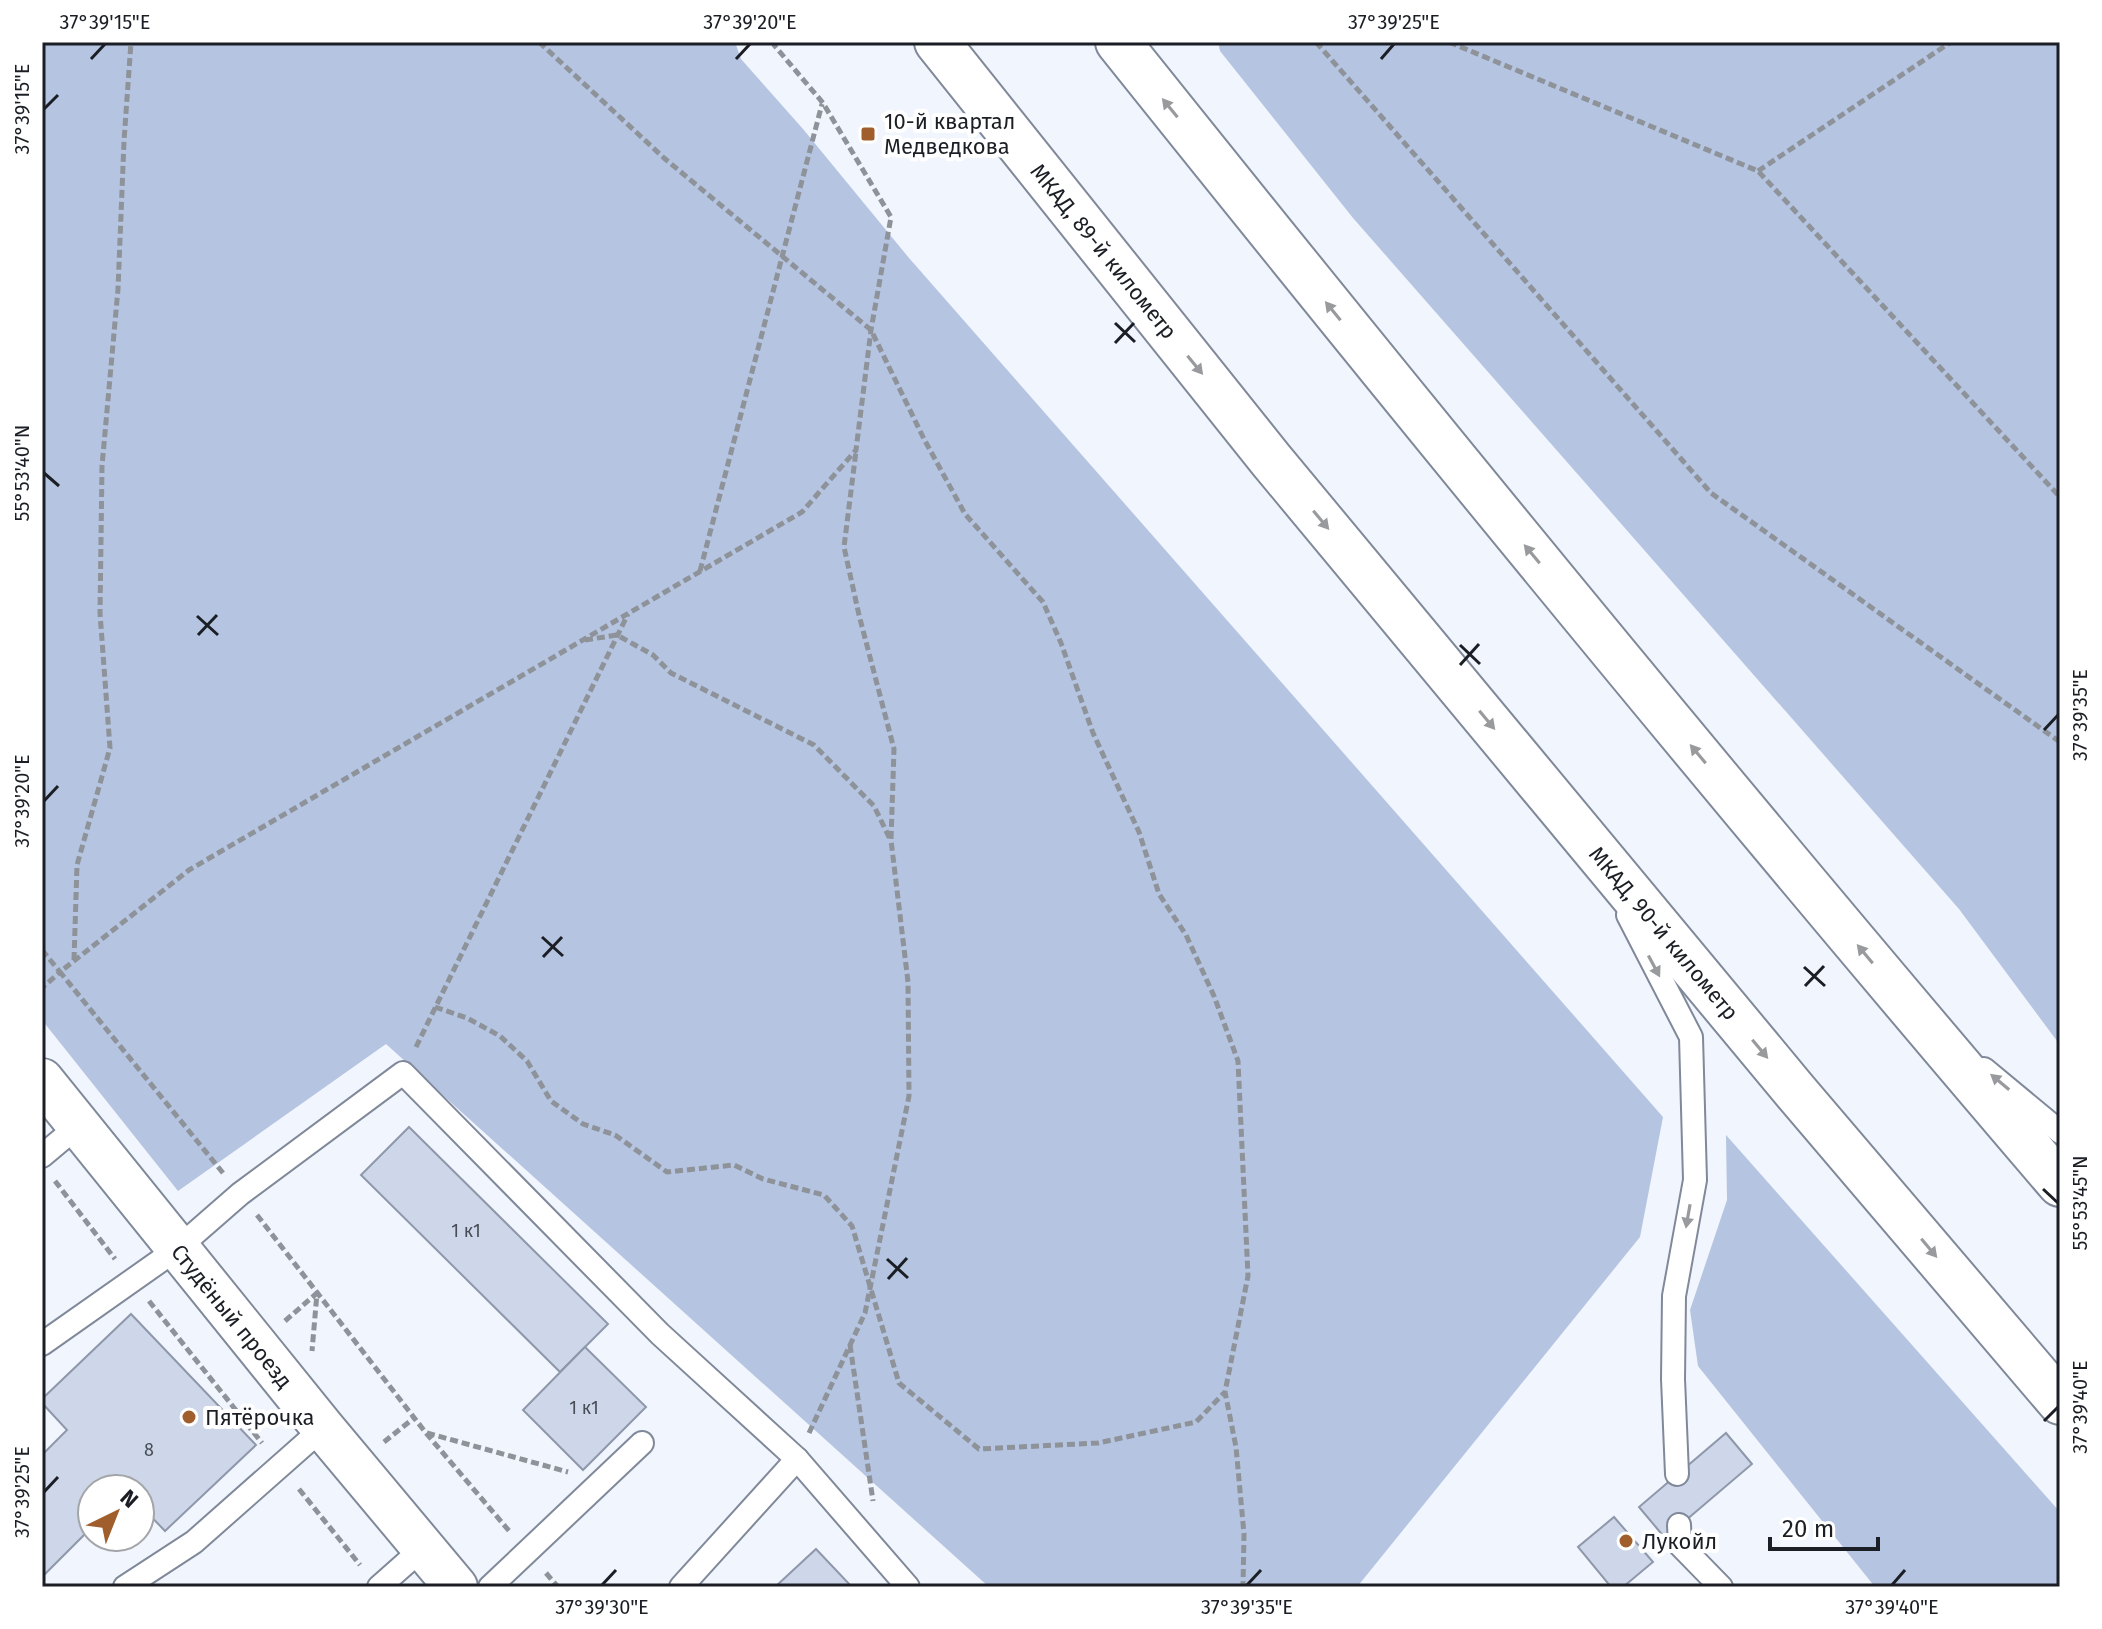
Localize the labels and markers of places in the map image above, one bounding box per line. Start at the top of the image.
place label: 10-й квартал Медведкова [884,108,1015,160]
marker: 10-й квартал Медведкова [859,125,877,143]
place label: Пятёрочка [205,1404,314,1431]
marker: Пятёрочка [180,1408,198,1426]
place label: Лукойл [1642,1528,1717,1555]
marker: Лукойл [1617,1532,1635,1550]

